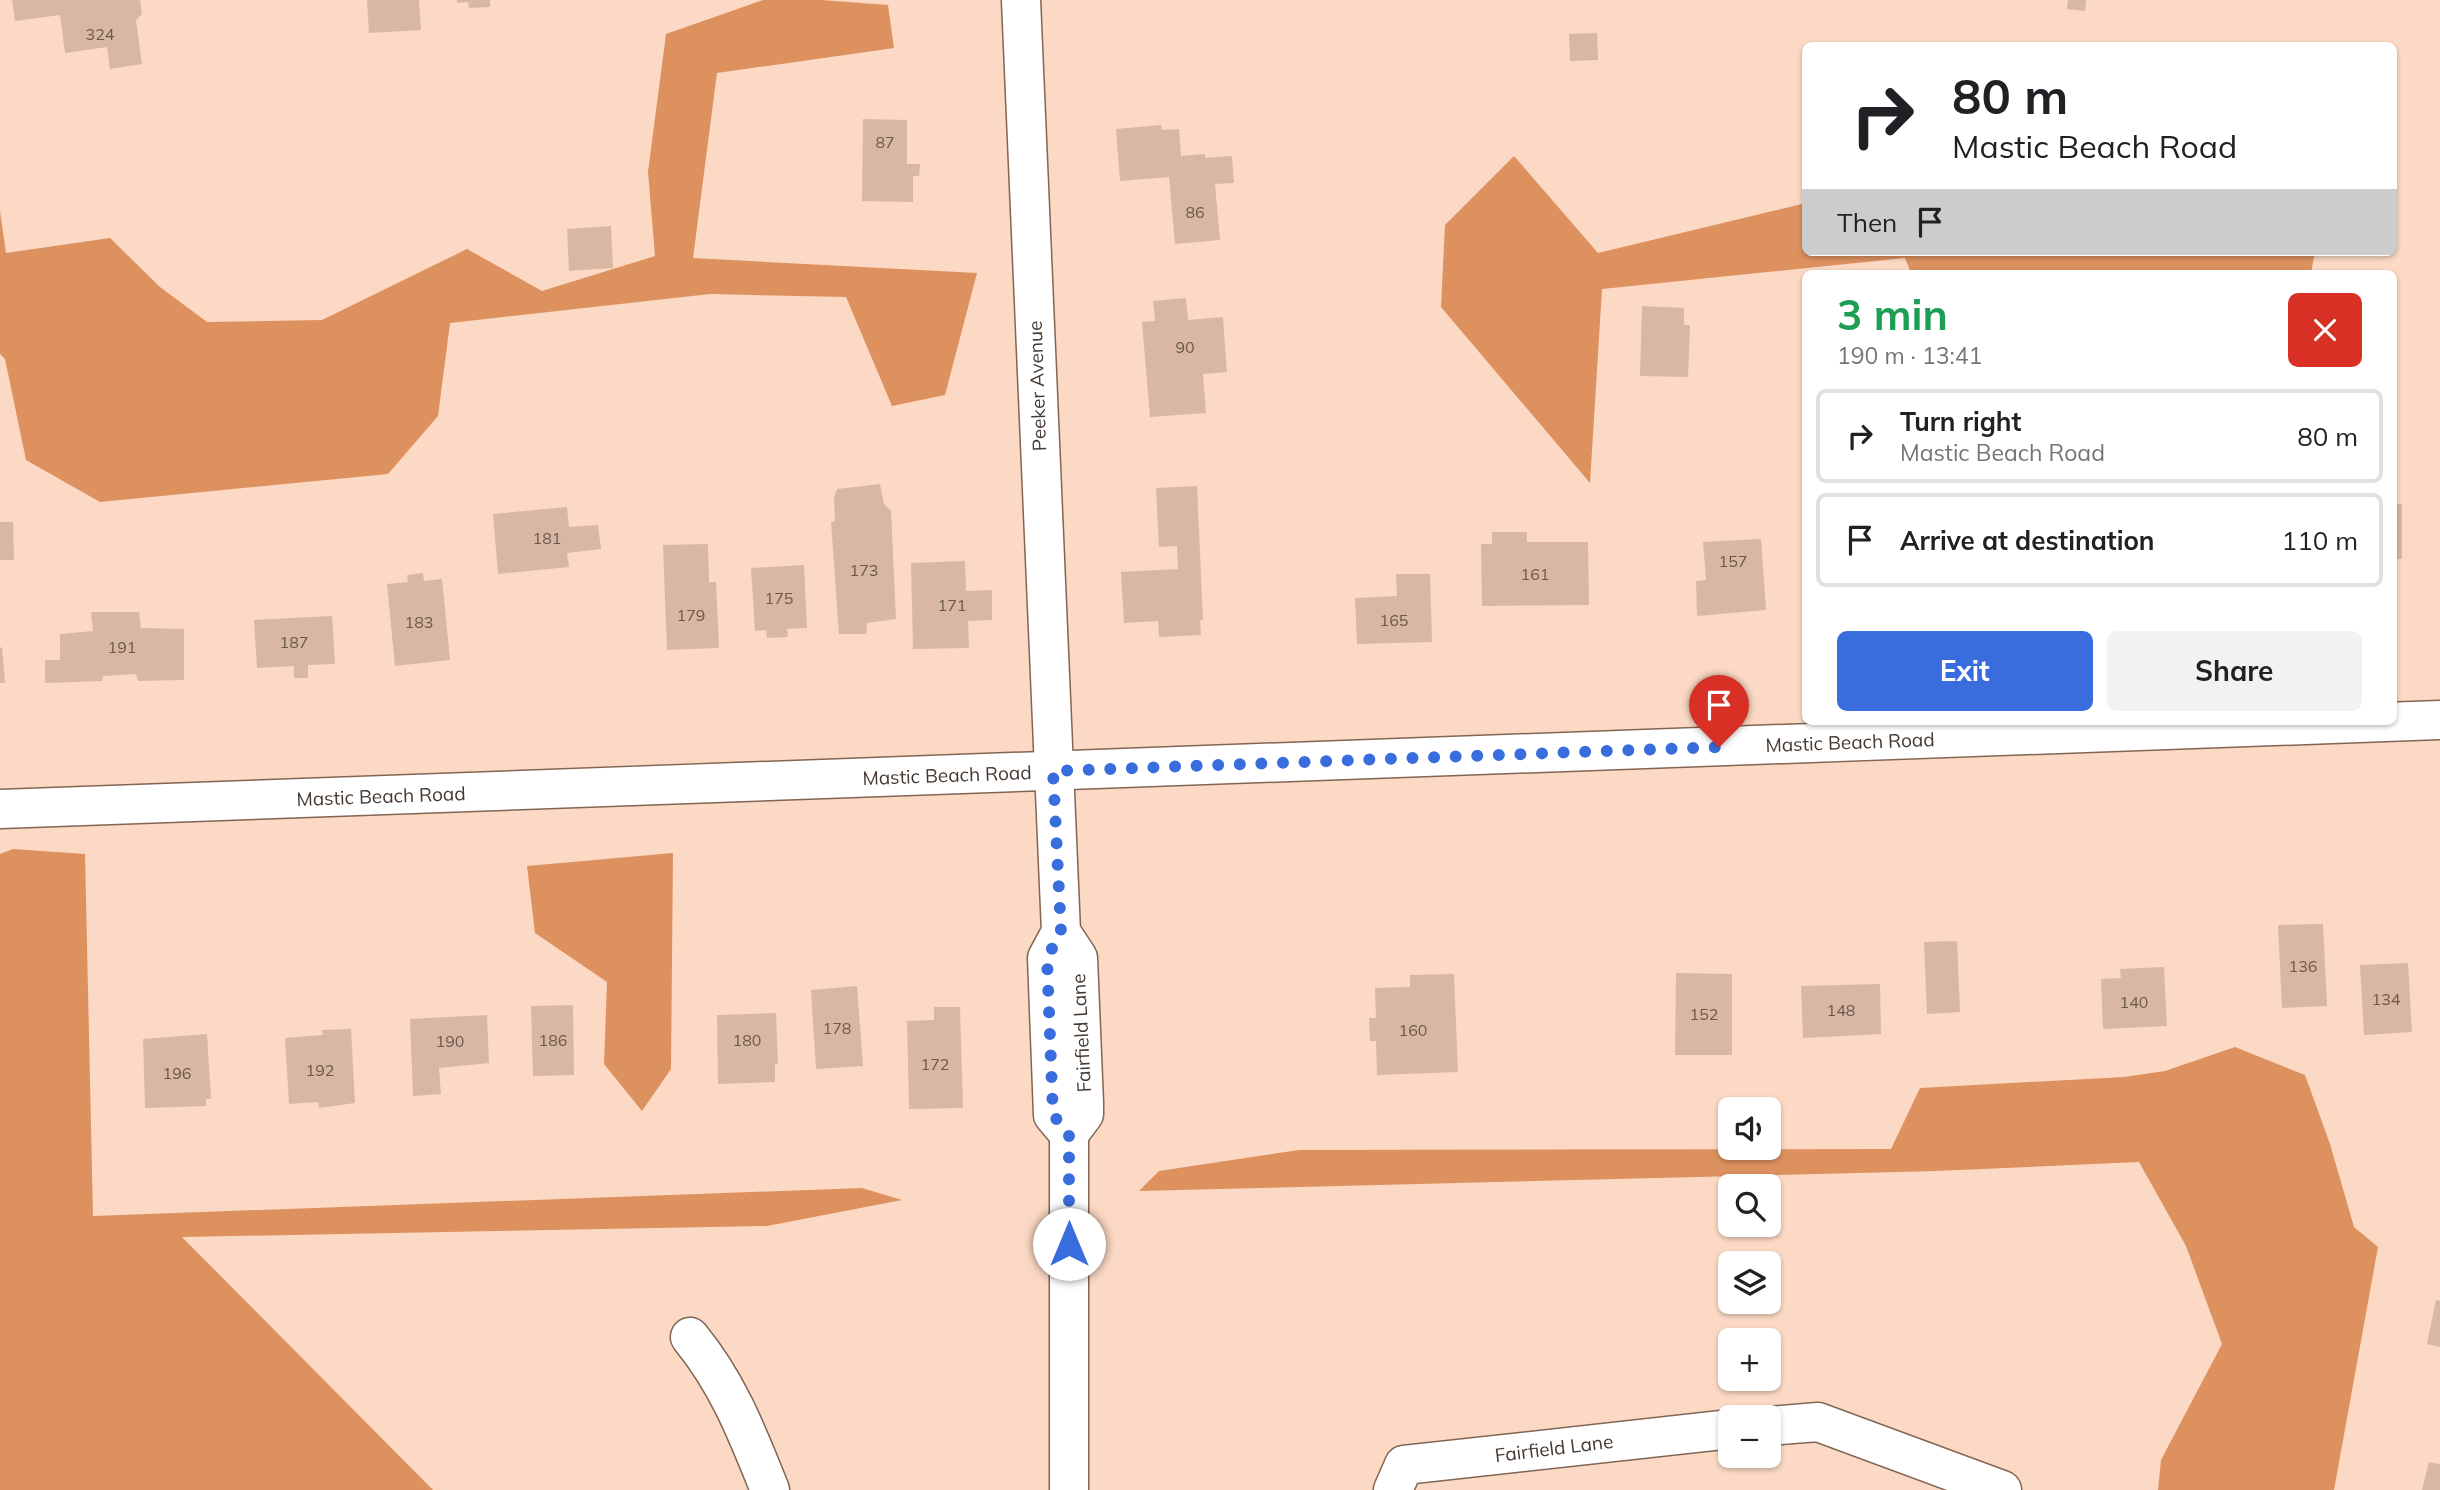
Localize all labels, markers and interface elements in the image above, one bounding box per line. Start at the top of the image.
house number: 324 [86,24,115,44]
text: 80 m [1952,65,2068,126]
icon: right [1837,70,1928,161]
text: Mastic Beach Road [1952,126,2237,166]
house number: 87 [875,132,895,152]
house number: 86 [1185,202,1205,222]
icon: arrive [1911,203,1949,241]
text: Then [1837,206,1897,239]
text: 3 min [1837,288,1948,341]
button: close [2288,293,2362,367]
street label: Peeker Avenue [1023,320,1051,452]
house number: 90 [1175,337,1195,357]
text: 190 m · 13:41 [1837,341,1982,370]
text: Turn right [1900,405,2021,438]
icon: right [1841,417,1879,455]
text: 80 m [2297,420,2358,453]
text: Mastic Beach Road [1900,438,2105,467]
icon: arrive [1841,521,1879,559]
text: Arrive at destination [1900,524,2155,557]
text: 110 m [2282,524,2358,557]
house number: 181 [533,528,561,548]
house number: 157 [1719,551,1747,571]
house number: 173 [850,560,878,580]
house number: 161 [1521,564,1549,584]
house number: 175 [765,588,793,608]
house number: 171 [938,595,966,615]
house number: 179 [677,605,705,625]
house number: 165 [1380,610,1408,630]
house number: 183 [405,612,433,632]
button: Exit [1837,631,2093,711]
button: Share [2107,631,2362,711]
house number: 187 [280,632,308,652]
house number: 191 [108,637,136,657]
pin [1689,675,1749,747]
icon: arrive [1700,686,1738,724]
street label: Mastic Beach Road [1765,727,1935,757]
street label: Mastic Beach Road [862,760,1032,790]
street label: Mastic Beach Road [296,781,466,811]
house number: 136 [2289,956,2317,976]
street label: Fairfield Lane [1066,973,1096,1093]
house number: 134 [2372,989,2401,1009]
house number: 140 [2120,992,2148,1012]
house number: 148 [1827,1000,1855,1020]
house number: 152 [1690,1004,1718,1024]
house number: 178 [823,1018,851,1038]
house number: 160 [1399,1020,1427,1040]
house number: 186 [539,1030,567,1050]
house number: 180 [733,1030,761,1050]
house number: 190 [436,1031,464,1051]
house number: 172 [921,1054,949,1074]
house number: 192 [306,1060,334,1080]
house number: 196 [163,1063,191,1083]
map controls [1718,1097,1781,1468]
button: sound [1718,1097,1781,1160]
button: search [1718,1174,1781,1237]
position arrow [1032,1207,1106,1281]
button: layers [1718,1251,1781,1314]
button: + [1718,1328,1781,1391]
button: − [1718,1405,1781,1468]
street label: Fairfield Lane [1493,1429,1615,1467]

